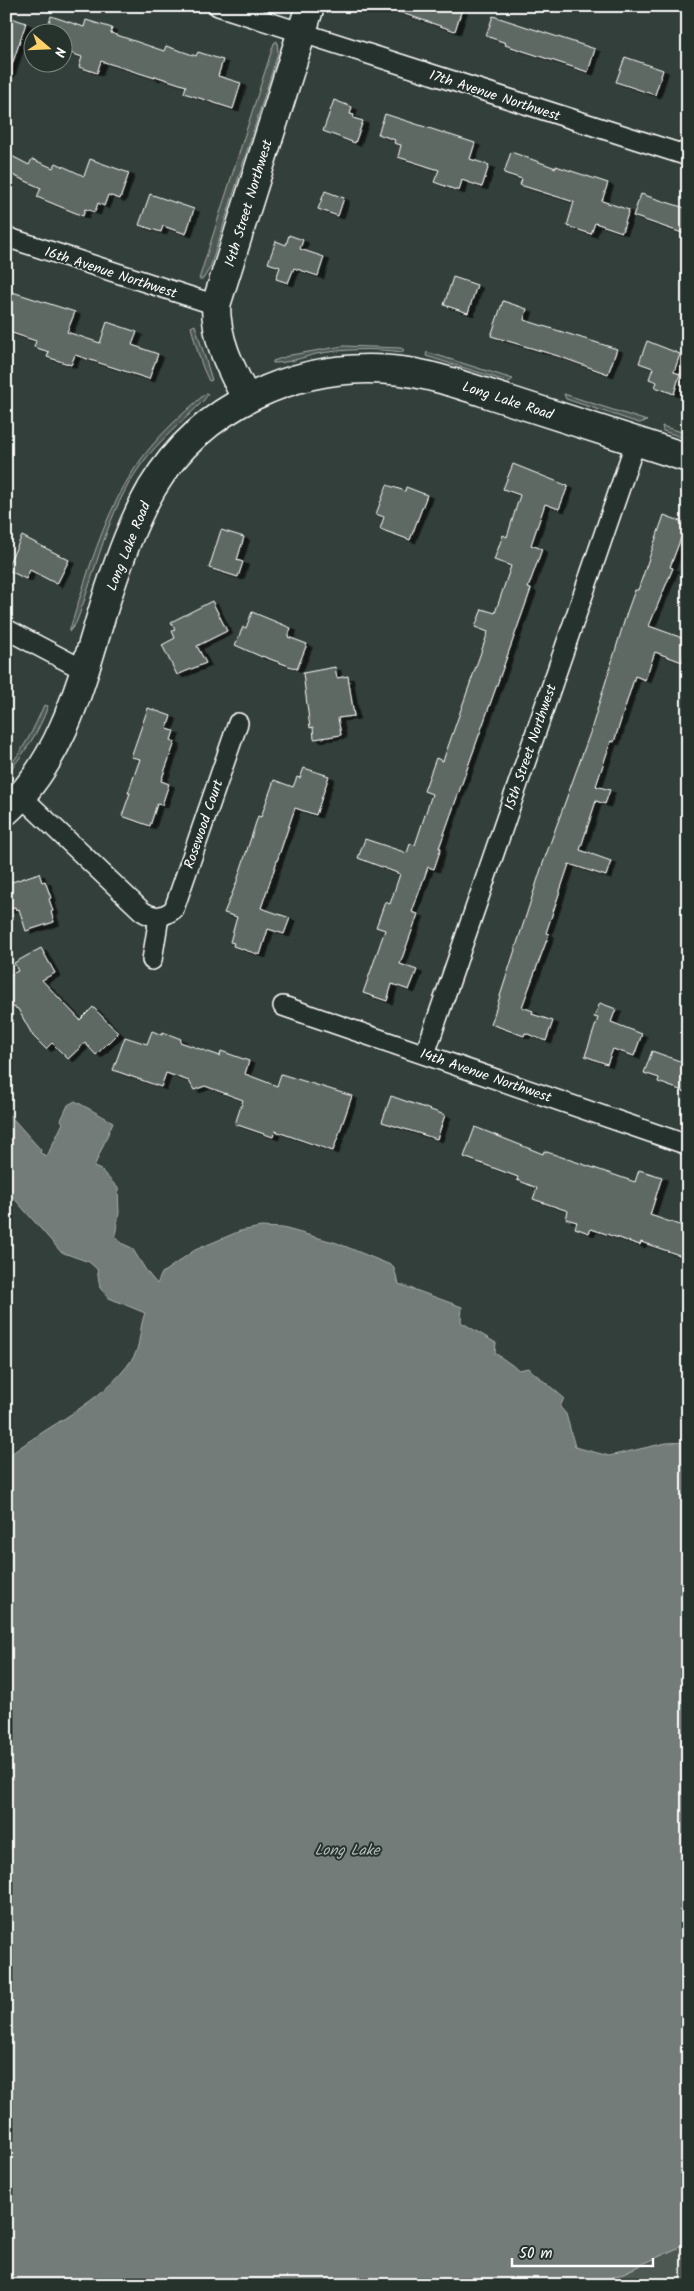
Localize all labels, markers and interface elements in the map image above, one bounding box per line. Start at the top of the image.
north arrow [22,22,72,72]
text: N [47,44,71,60]
street label: 17th Avenue Northwest [426,64,564,128]
street label: 14th Street Northwest [219,136,279,270]
street label: 16th Avenue Northwest [42,241,180,305]
street label: Long Lake Road [459,376,557,426]
street label: Long Lake Road [101,498,157,594]
street label: 15th Street Northwest [499,681,563,813]
street label: Rosewood Court [178,776,230,872]
street label: 14th Avenue Northwest [417,1043,555,1109]
water label: Long Lake [314,1839,381,1863]
scale bar [512,2236,653,2268]
text: 50 m [519,2242,553,2266]

